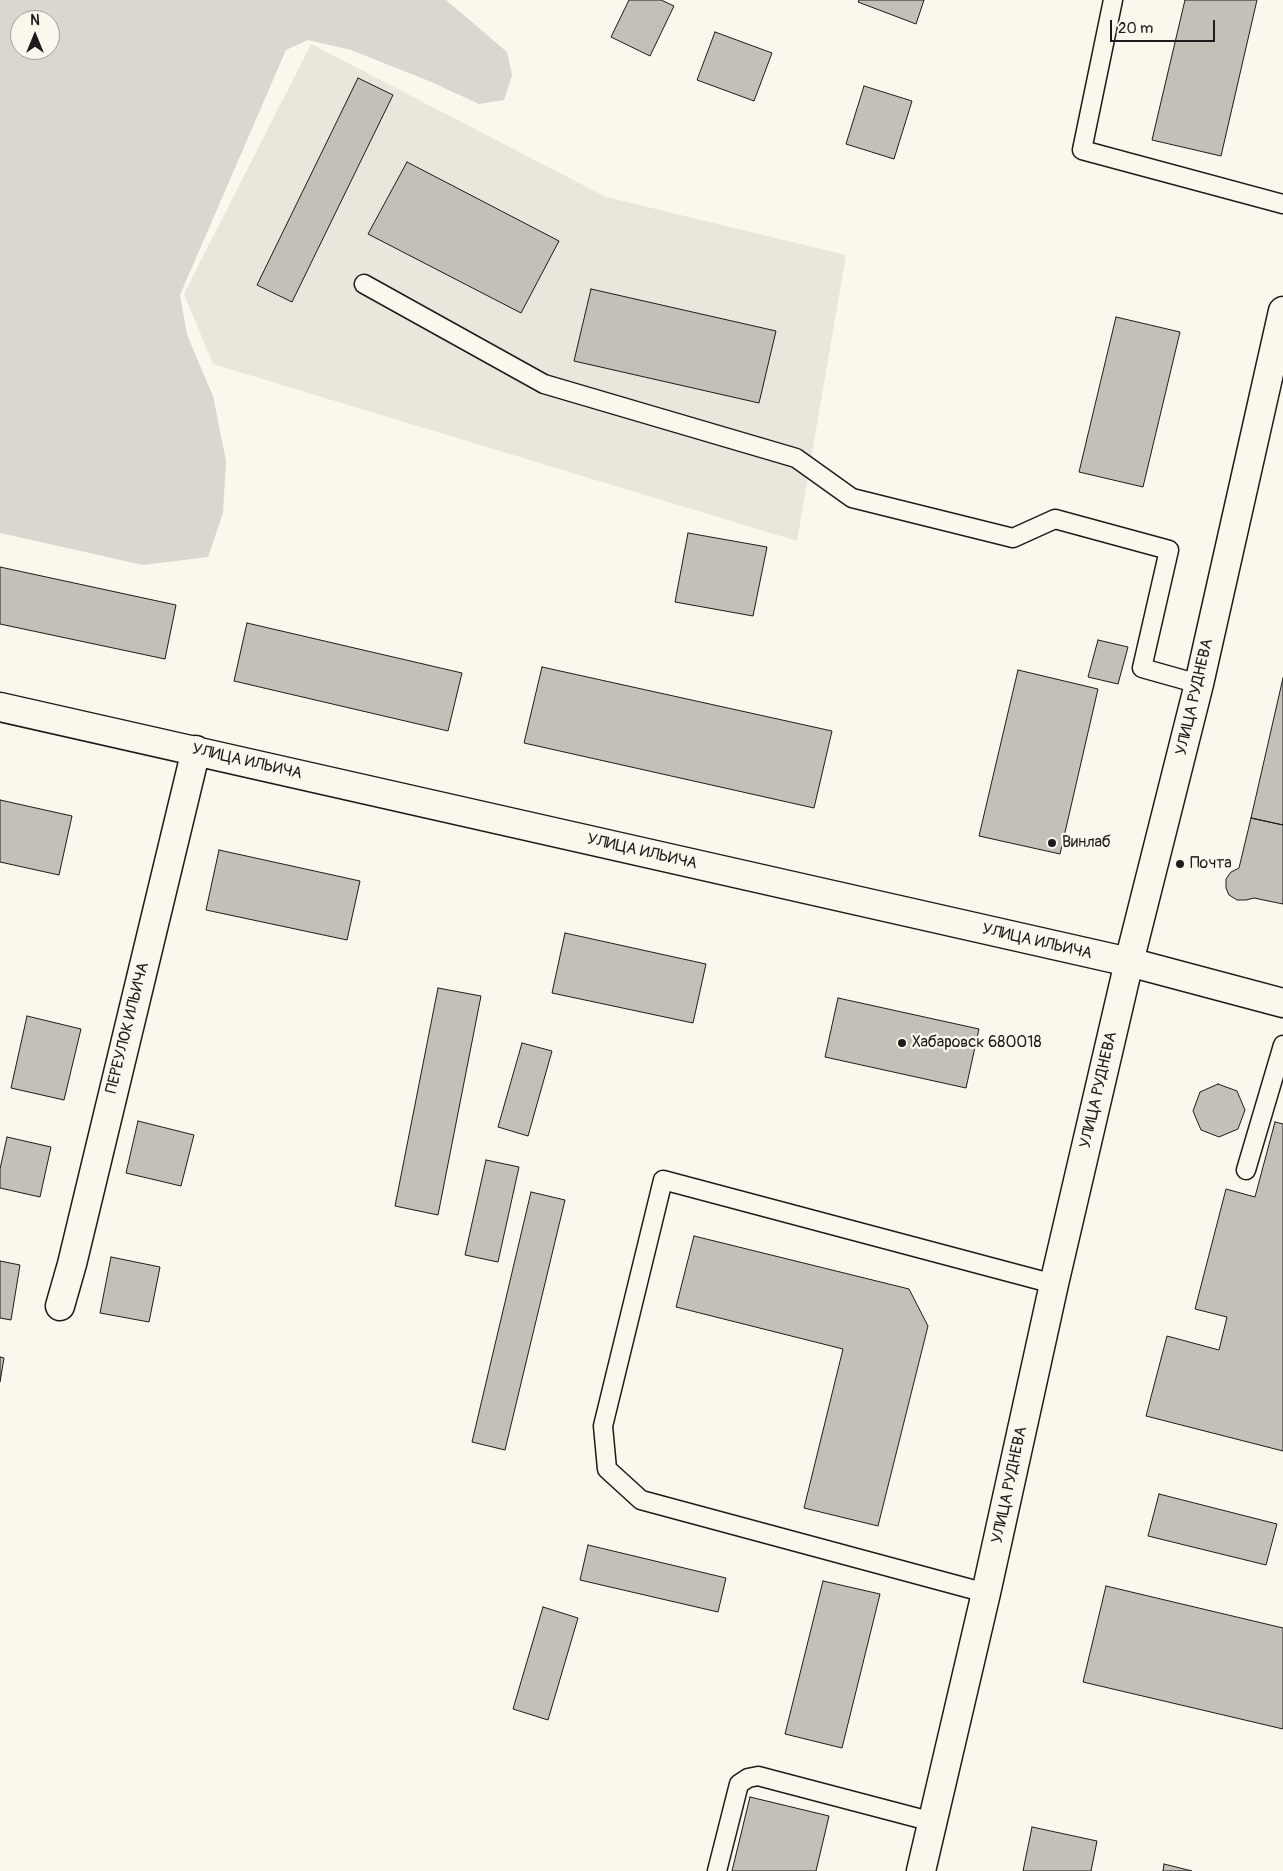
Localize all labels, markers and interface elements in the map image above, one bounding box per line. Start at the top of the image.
north arrow [10,10,60,60]
scale bar [1113,10,1218,42]
text: N [30,12,40,29]
text: 20 m [1118,19,1153,38]
street label: УЛИЦА РУДНЕВА [1172,637,1218,757]
street label: УЛИЦА ИЛЬИЧА [190,740,304,784]
street label: УЛИЦА ИЛЬИЧА [585,830,699,874]
place label: Винлаб [1062,833,1111,853]
marker: Винлаб [1046,837,1058,849]
place label: Почта [1190,854,1232,874]
marker: Почта [1174,858,1186,870]
street label: УЛИЦА ИЛЬИЧА [980,920,1094,964]
street label: ПЕРЕУЛОК ИЛЬИЧА [102,960,154,1096]
street label: УЛИЦА РУДНЕВА [1076,1030,1122,1150]
place label: Хабаровск 680018 [912,1033,1042,1053]
marker: Хабаровск 680018 [896,1037,908,1049]
street label: УЛИЦА РУДНЕВА [988,1425,1032,1545]

